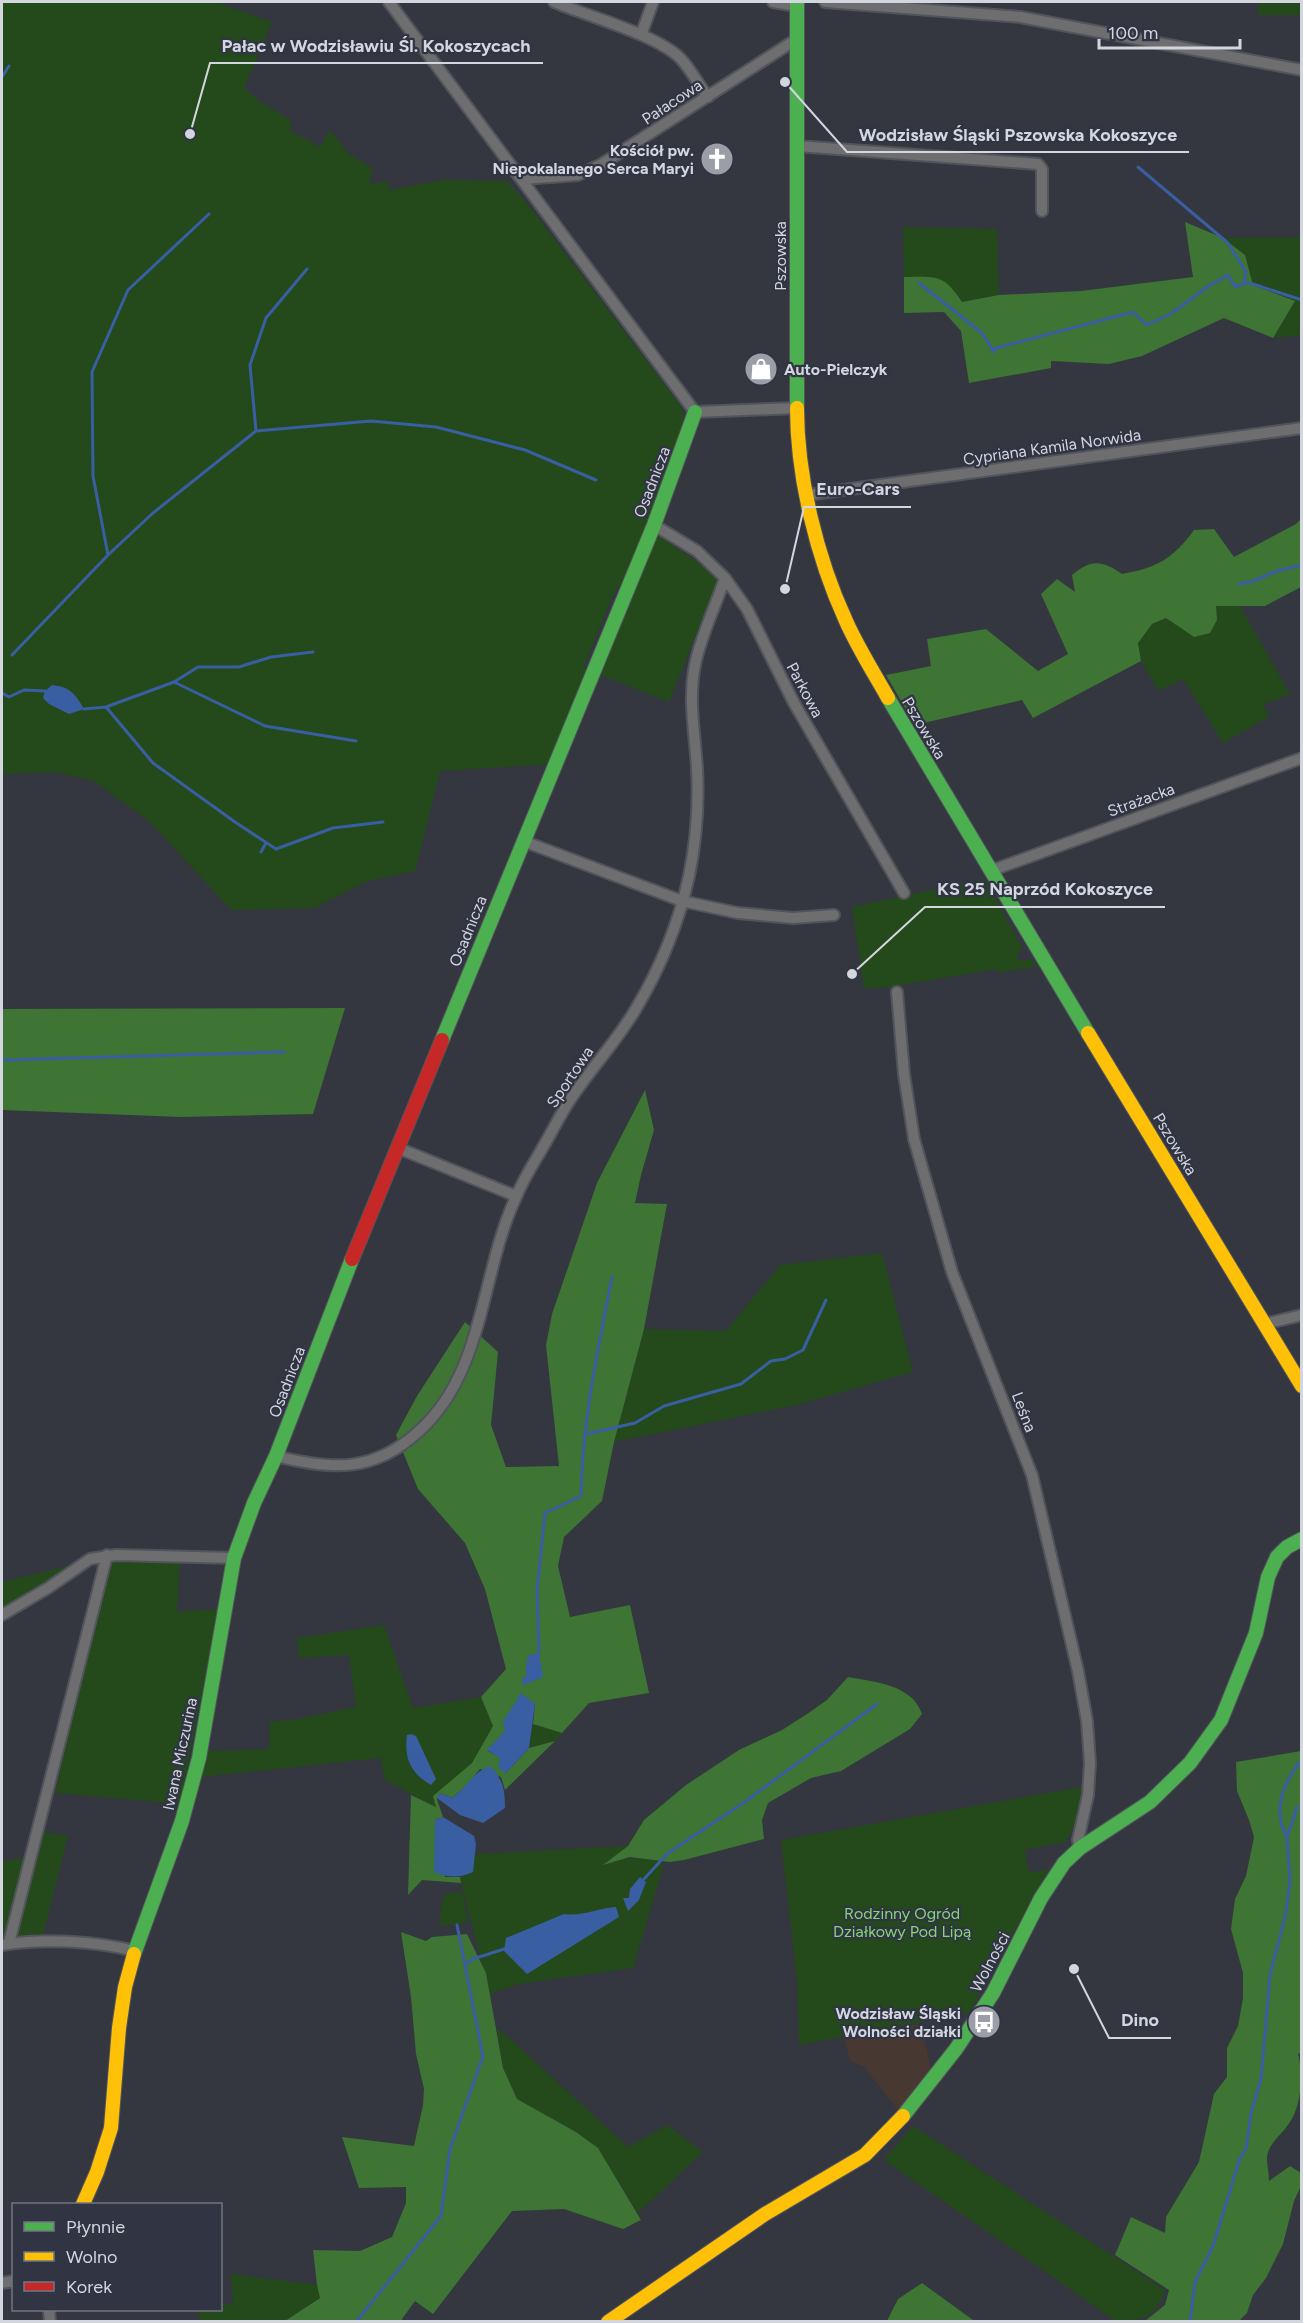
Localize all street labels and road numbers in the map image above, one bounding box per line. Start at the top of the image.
street label: Pałacowa [638,75,706,129]
street label: Pszowska [771,221,790,291]
street label: Cypriana Kamila Norwida [962,425,1142,469]
street label: Osadnicza [630,444,674,520]
street label: Parkowa [783,659,827,721]
street label: Pszowska [898,693,950,763]
street label: Strażacka [1105,779,1177,821]
street label: Osadnicza [445,893,491,969]
street label: Sportowa [543,1043,597,1111]
street label: Pszowska [1149,1109,1201,1179]
street label: Osadnicza [265,1344,309,1420]
street label: Leśna [1008,1389,1040,1435]
street label: Iwana Miczurina [159,1696,201,1812]
street label: Wolności [966,1929,1014,1995]

